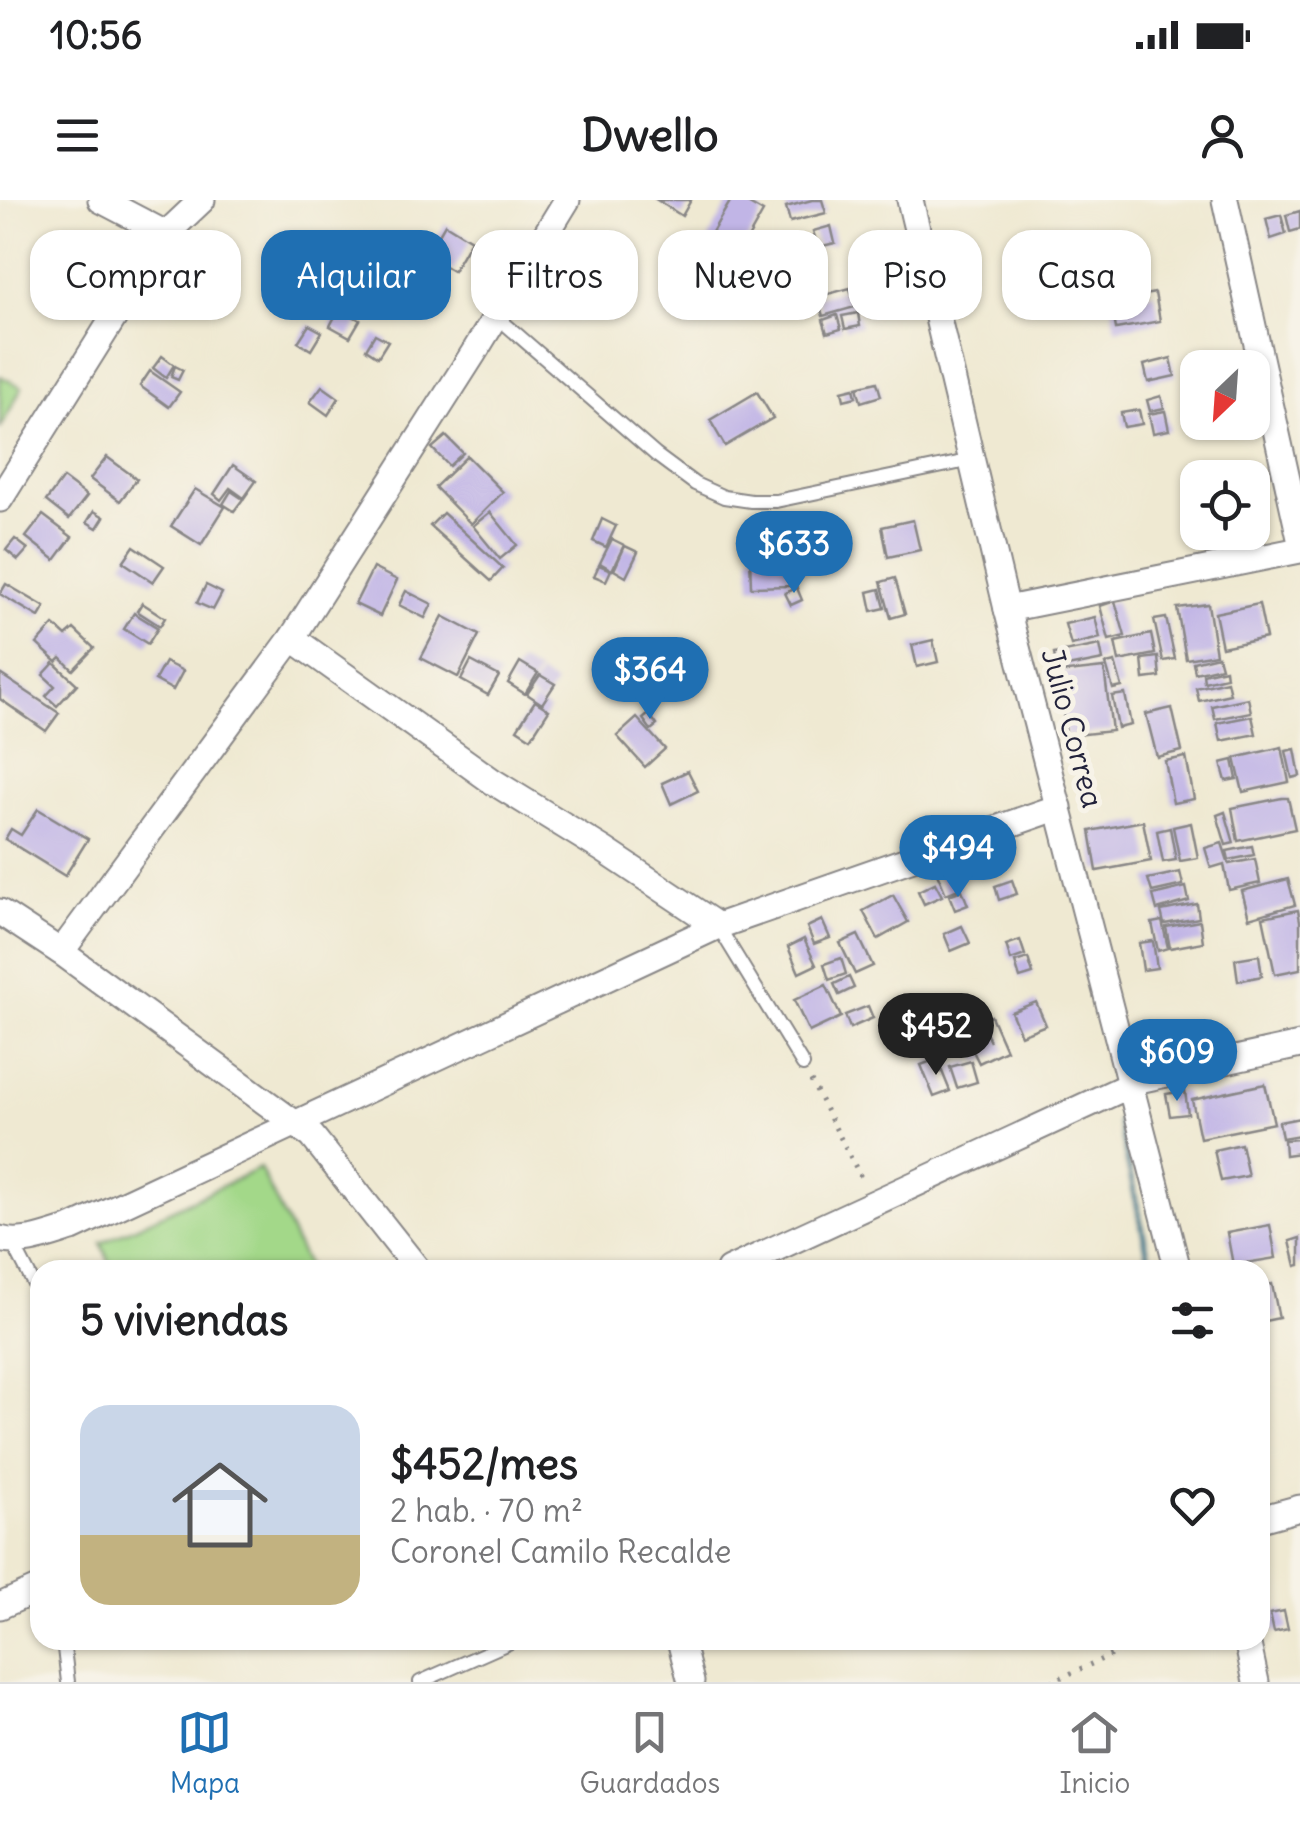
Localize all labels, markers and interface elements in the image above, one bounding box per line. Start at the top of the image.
text: 10:56 [50,12,142,59]
text: Dwello [582,107,718,163]
icon: menu [50,108,105,163]
icon: person [1195,108,1250,163]
chip: Comprar [30,230,241,320]
chip: Alquilar [261,230,451,320]
chip: Filtros [471,230,638,320]
chip: Nuevo [658,230,828,320]
chip: Piso [848,230,982,320]
chip: Casa [1002,230,1151,320]
north arrow [1180,350,1270,440]
map controls [1180,350,1270,550]
button: locate [1180,460,1270,550]
pin: $633 [735,511,853,596]
text: $633 [758,523,830,564]
pin: $364 [591,637,709,722]
street label: Julio Correa [1033,644,1112,812]
text: $364 [614,649,686,690]
pin: $494 [899,815,1017,900]
text: $494 [921,827,995,868]
pin: $452 [877,993,995,1078]
text: $452 [900,1005,972,1046]
pin: $609 [1118,1019,1236,1104]
text: $609 [1139,1031,1215,1072]
icon: filters [1165,1293,1220,1348]
text: 5 viviendas [80,1294,288,1346]
text: $452/mes [390,1438,578,1490]
icon: home [160,1445,280,1565]
icon: heart [1165,1478,1220,1533]
text: 2 hab. · 70 m² [390,1490,583,1531]
text: Coronel Camilo Recalde [390,1531,731,1572]
tab: Mapa [170,1705,240,1801]
tab: Guardados [579,1705,720,1801]
tab: Inicio [1060,1705,1130,1801]

